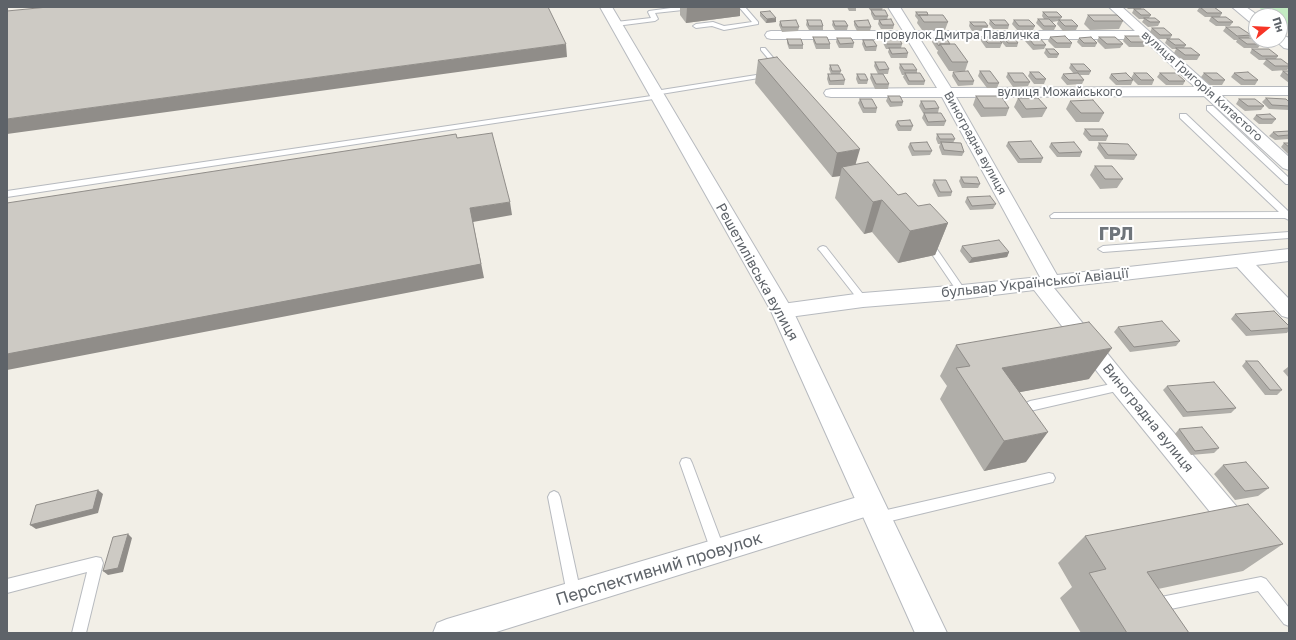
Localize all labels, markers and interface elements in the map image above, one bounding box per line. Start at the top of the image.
north arrow [1248,8,1288,48]
text: Пн [1270,15,1287,34]
street label: провулок Дмитра Павличка [876,28,1040,42]
street label: вулиця Григорія Китастого [1138,28,1266,144]
street label: вулиця Можайського [998,85,1122,99]
street label: Виноградна вулиця [941,89,1009,197]
street label: Решетилівська вулиця [712,200,802,344]
district label: ГРЛ [1099,223,1133,245]
street label: бульвар Української Авіації [940,265,1130,301]
street label: Виноградна вулиця [1099,360,1197,476]
street label: Перспективний провулок [553,528,765,610]

